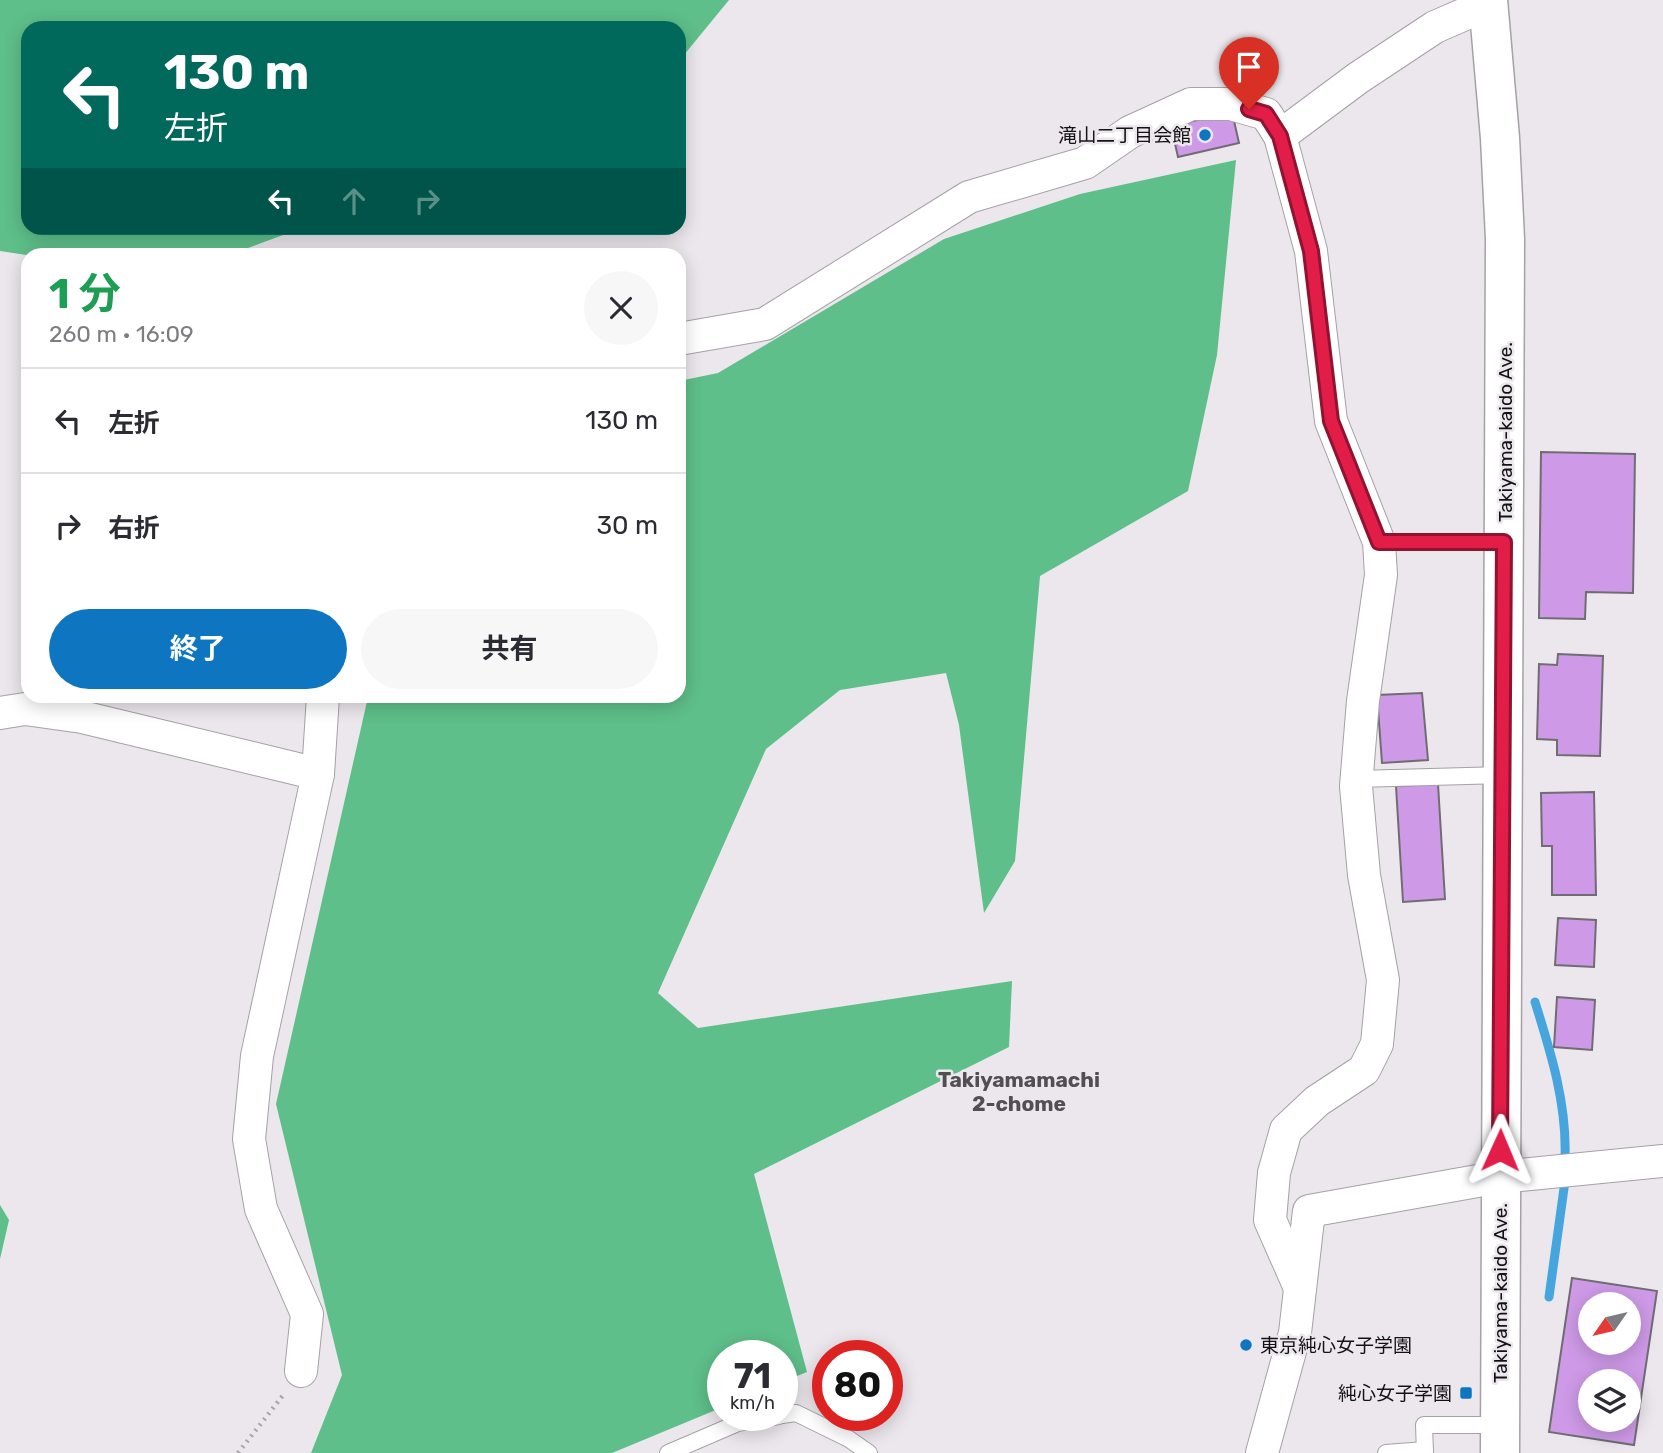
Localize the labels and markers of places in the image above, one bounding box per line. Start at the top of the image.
pin [1219,37,1279,109]
place label: 滝山二丁目会館 [1058,124,1191,147]
marker: 滝山二丁目会館 [1197,127,1213,143]
place label: 東京純心女子学園 [1260,1334,1412,1357]
marker: 東京純心女子学園 [1238,1337,1254,1353]
place label: 純心女子学園 [1338,1382,1452,1405]
marker: 純心女子学園 [1458,1385,1474,1401]

